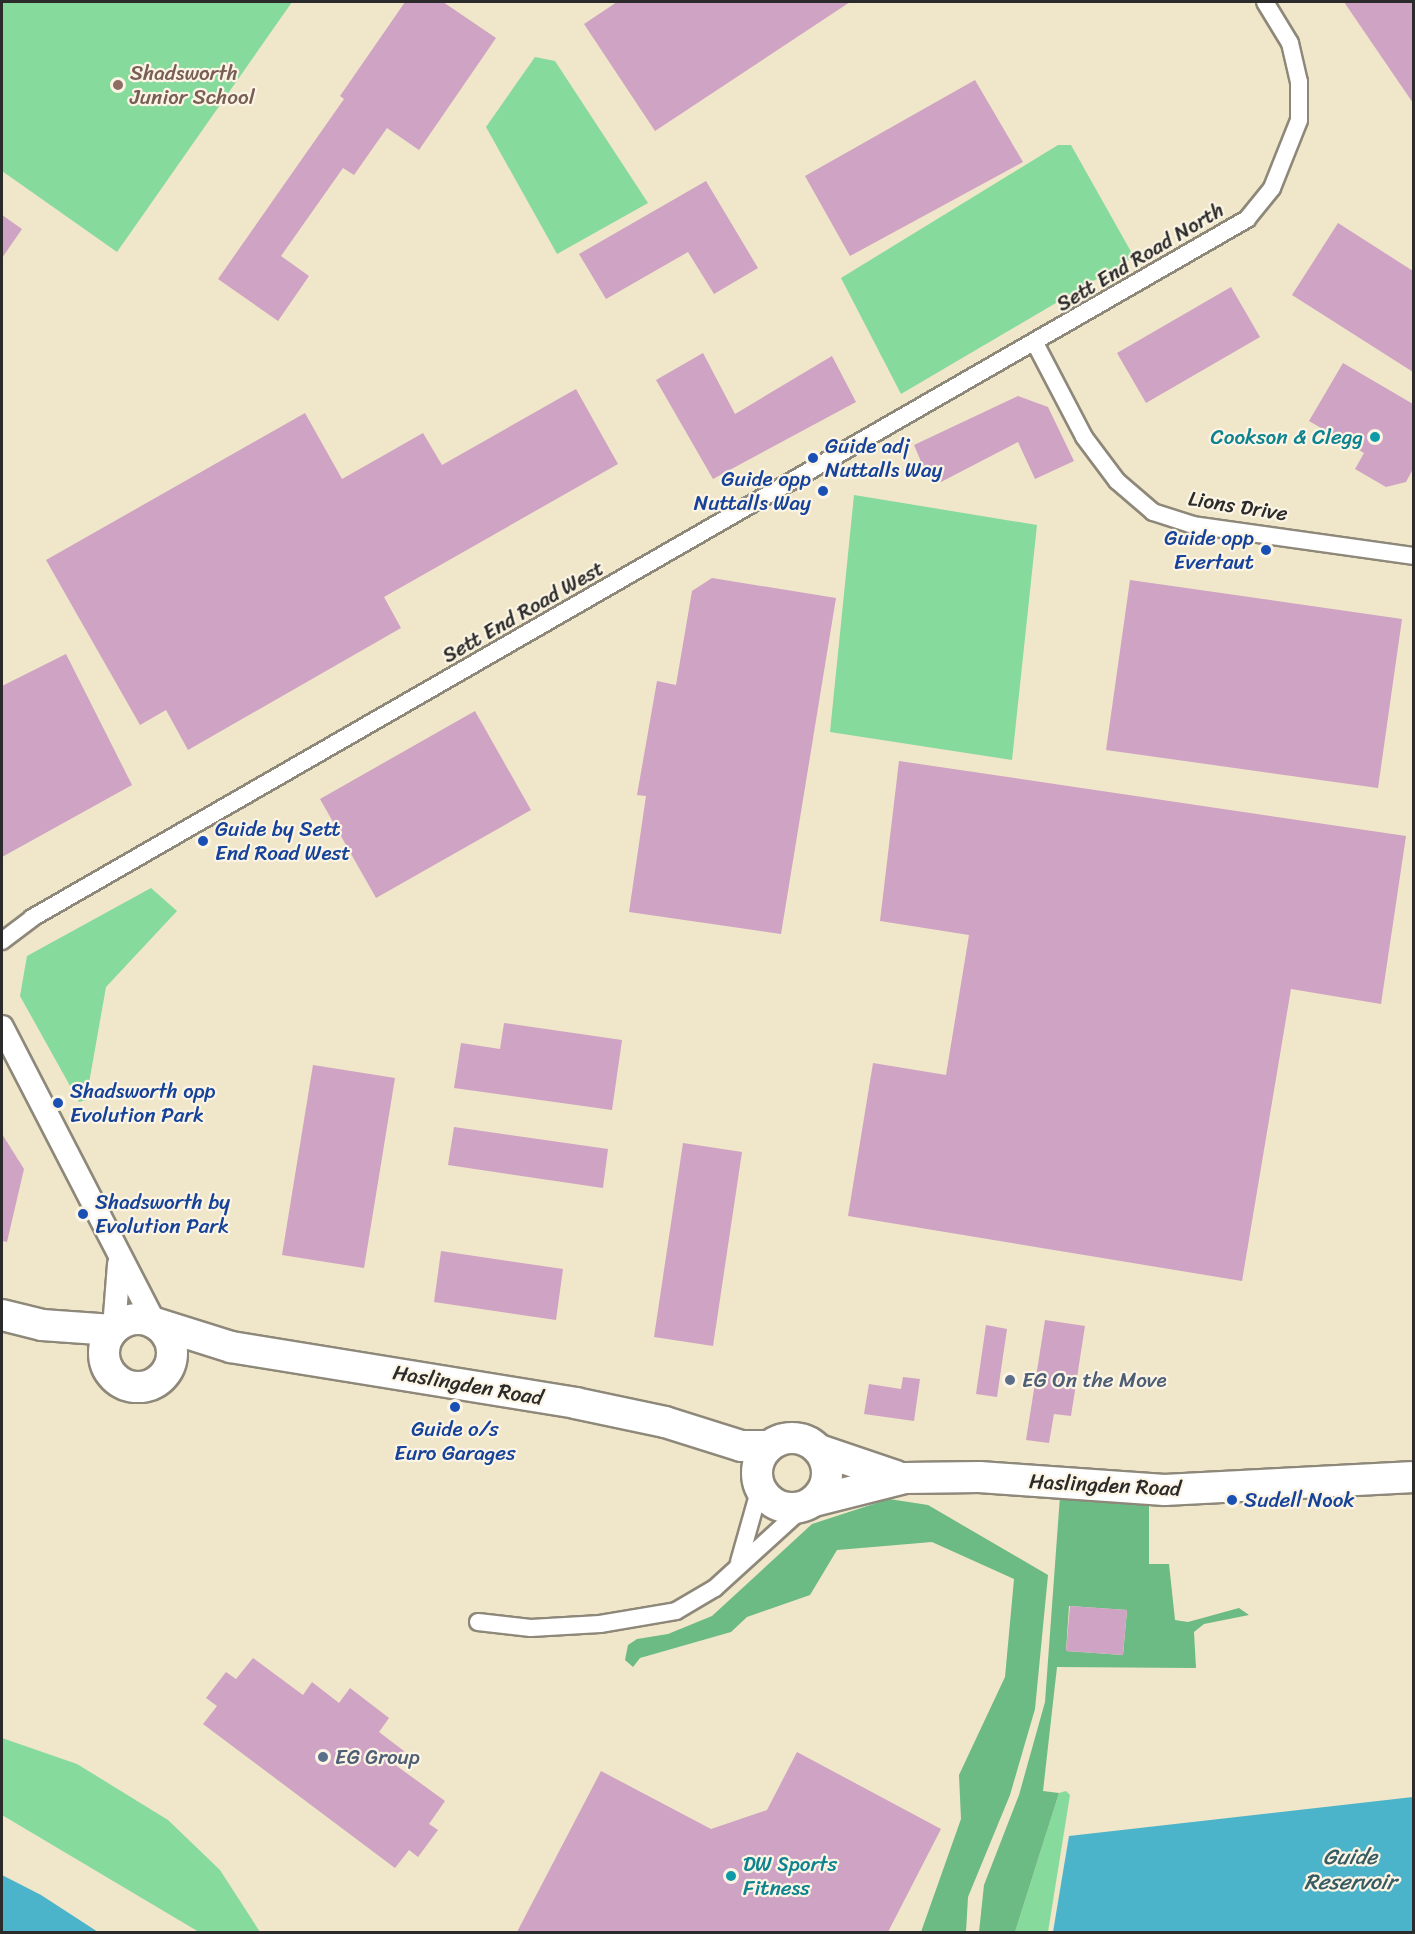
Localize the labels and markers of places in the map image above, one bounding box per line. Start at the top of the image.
place label: Shadsworth Junior School [130,60,255,110]
marker: Shadsworth Junior School [111,78,125,92]
place label: Cookson & Clegg [1211,424,1363,450]
marker: Cookson & Clegg [1368,430,1382,444]
place label: Guide adj Nuttalls Way [825,433,942,483]
marker: Guide adj Nuttalls Way [806,451,820,465]
place label: Guide opp Nuttalls Way [694,466,811,516]
marker: Guide opp Nuttalls Way [816,484,830,498]
place label: Guide opp Evertaut [1164,525,1254,575]
marker: Guide opp Evertaut [1259,543,1273,557]
place label: Guide by Sett End Road West [215,816,351,866]
marker: Guide by Sett End Road West [196,834,210,848]
place label: Shadsworth opp Evolution Park [70,1078,216,1128]
marker: Shadsworth opp Evolution Park [51,1096,65,1110]
place label: Shadsworth by Evolution Park [95,1189,231,1239]
marker: Shadsworth by Evolution Park [76,1207,90,1221]
place label: EG On the Move [1022,1367,1167,1393]
marker: EG On the Move [1003,1373,1017,1387]
marker: Guide o/s Euro Garages [448,1400,462,1414]
place label: Guide o/s Euro Garages [395,1416,515,1466]
place label: Sudell Nook [1244,1487,1355,1513]
marker: Sudell Nook [1225,1493,1239,1507]
place label: EG Group [335,1744,420,1770]
marker: EG Group [316,1750,330,1764]
place label: DW Sports Fitness [743,1851,839,1901]
marker: DW Sports Fitness [724,1869,738,1883]

